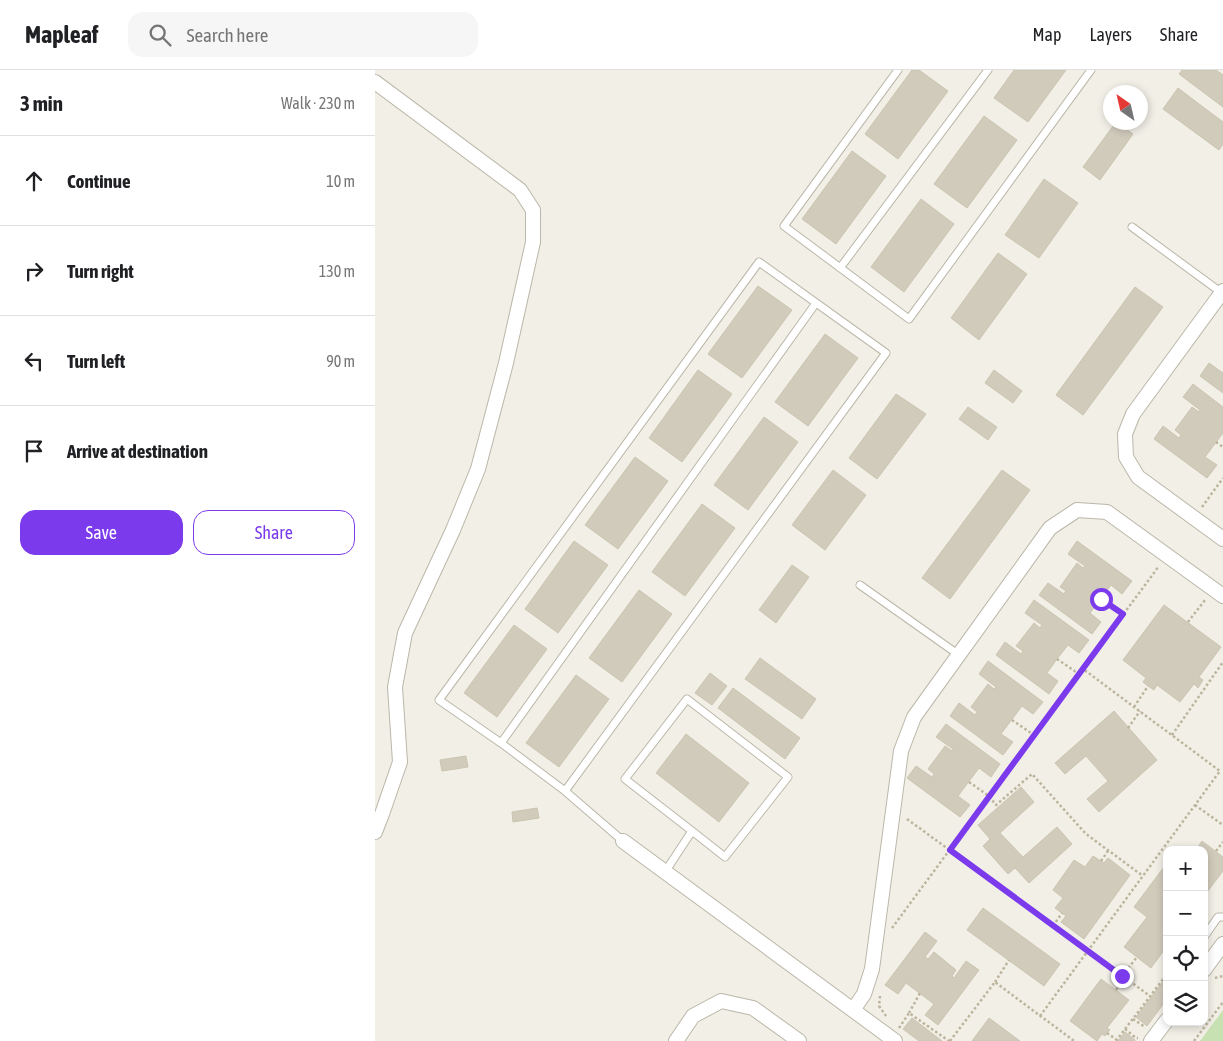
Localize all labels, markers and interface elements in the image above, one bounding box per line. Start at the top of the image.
search box [128,12,478,57]
text: Mapleaf [25,21,98,48]
icon: search [146,21,174,49]
text: Search here [186,24,268,46]
text: Map [1032,24,1061,45]
text: Layers [1089,24,1132,45]
text: Share [1160,24,1198,45]
north arrow [1103,85,1148,130]
text: 3 min [20,91,63,115]
text: Walk · 230 m [281,94,355,112]
icon: ahead [20,167,48,195]
text: Continue [67,170,131,192]
text: 10 m [326,172,355,190]
icon: right [20,257,48,285]
text: Turn right [67,260,134,282]
text: 130 m [319,262,355,280]
icon: left [20,347,48,375]
text: Turn left [67,350,125,372]
text: 90 m [326,352,355,370]
icon: arrive [20,437,48,465]
text: Arrive at destination [67,440,208,462]
button: Save [20,510,183,555]
button: Share [193,510,355,555]
route start [1090,588,1113,611]
map controls [1163,846,1208,1026]
button: + [1163,846,1208,891]
button: − [1163,891,1208,936]
button: locate [1163,936,1208,981]
route end [1111,965,1134,988]
button: layers [1163,981,1208,1026]

